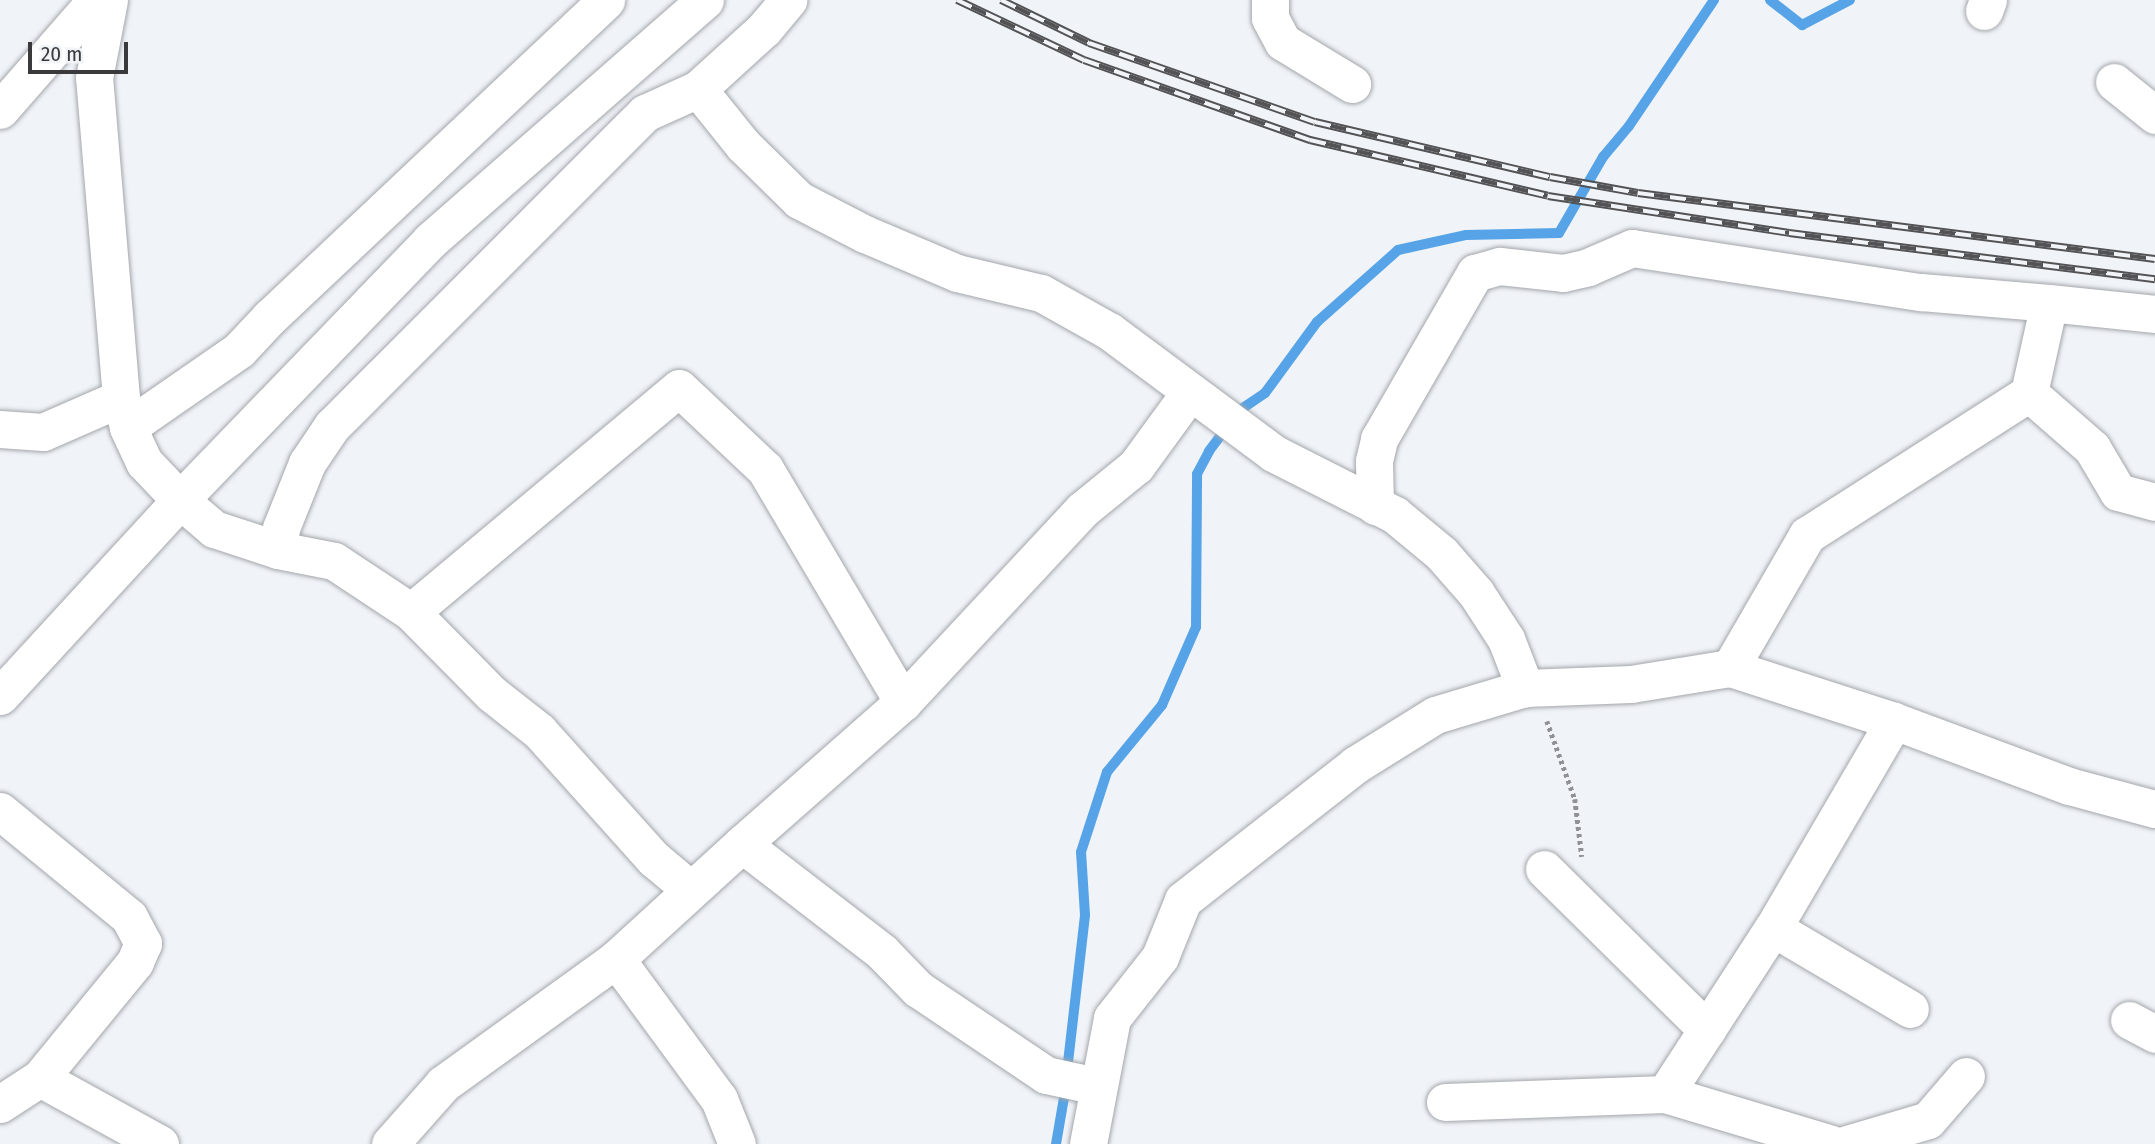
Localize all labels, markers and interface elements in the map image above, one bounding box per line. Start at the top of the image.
scale bar [32,28,131,72]
text: 20 m [41,41,82,67]

